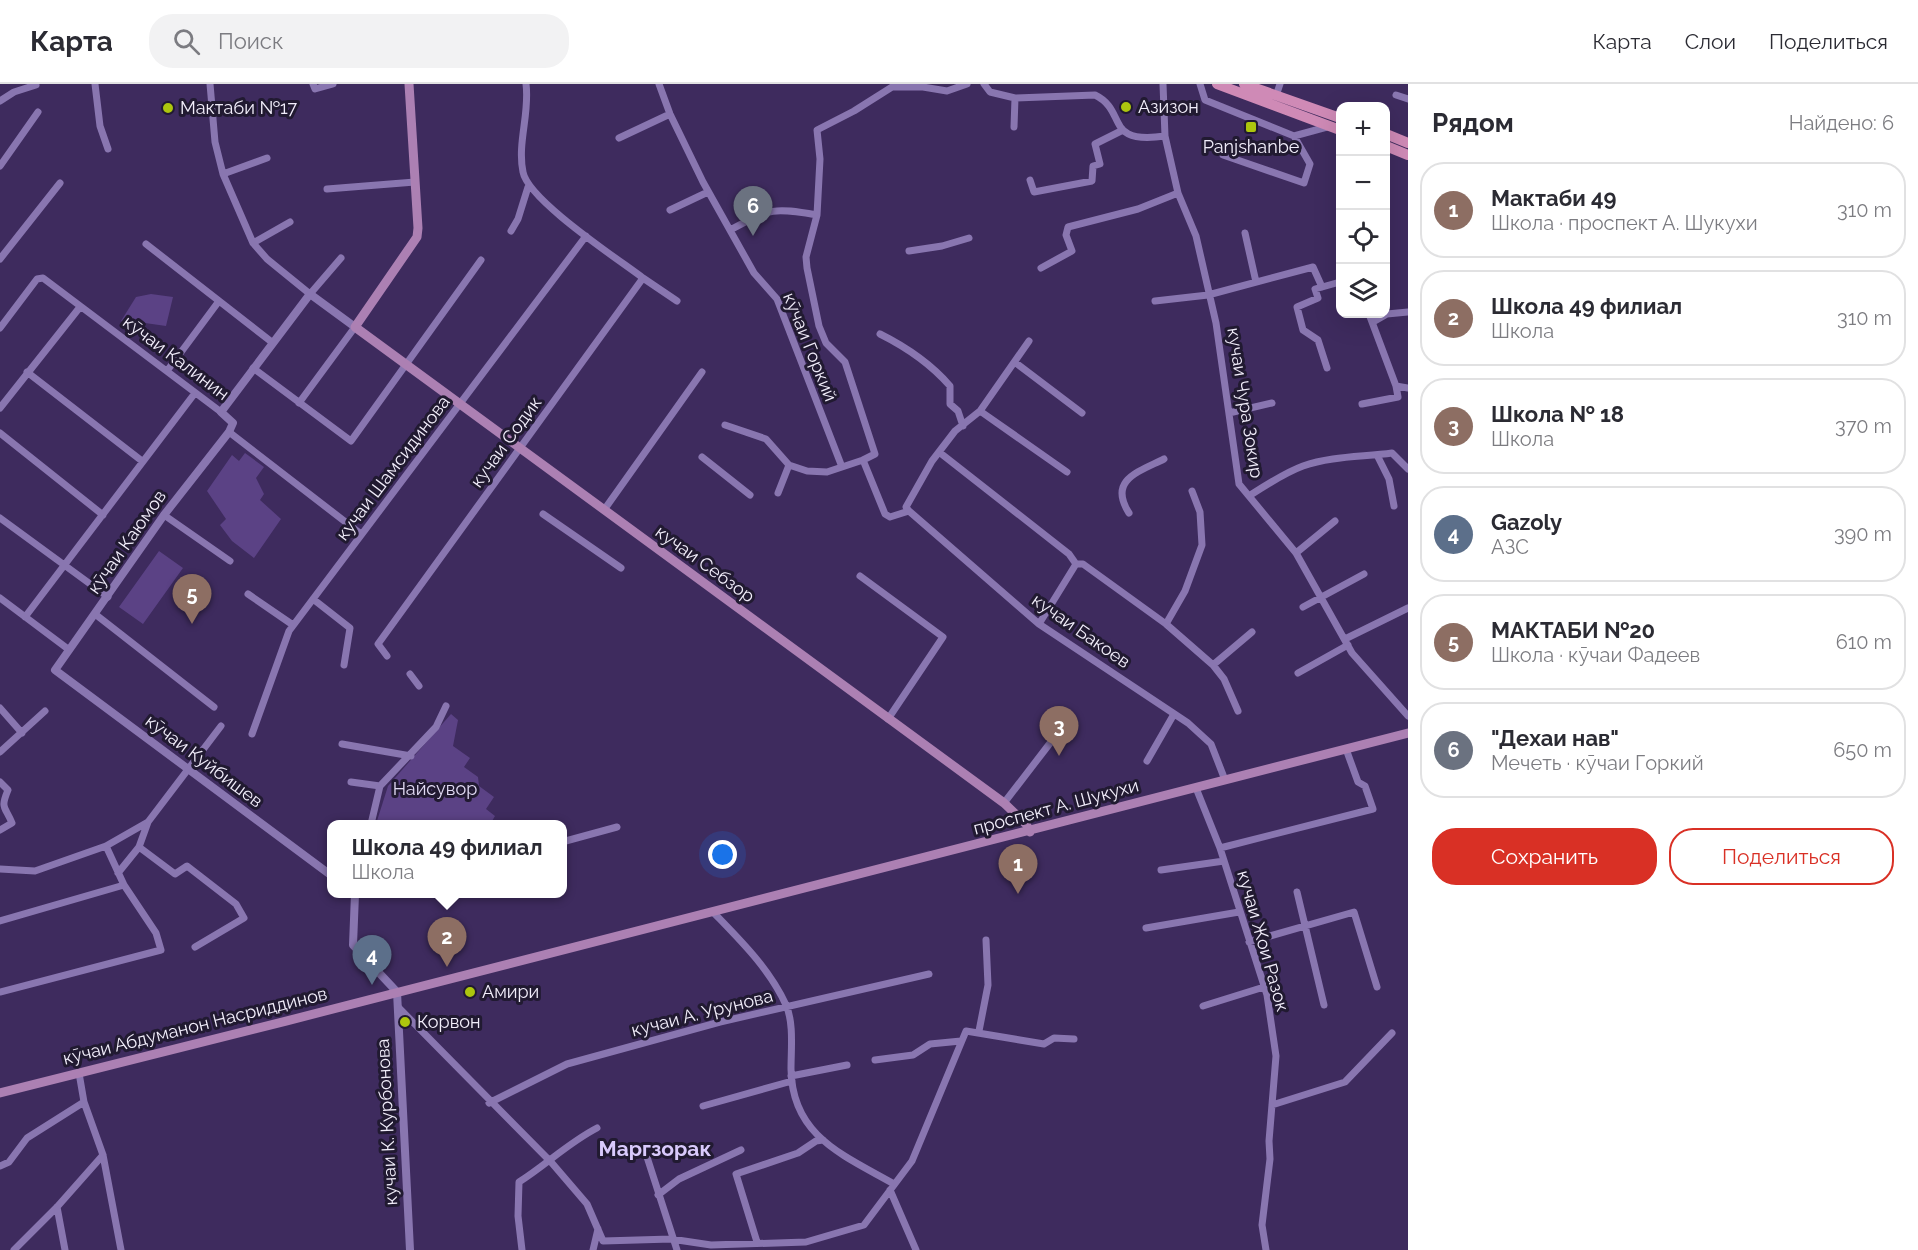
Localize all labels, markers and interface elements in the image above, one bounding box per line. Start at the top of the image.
search box [149,14,569,68]
text: Карта [30,25,113,58]
icon: search [170,25,203,58]
text: Поиск [218,28,283,54]
text: Карта [1593,29,1652,54]
text: Слои [1685,29,1736,54]
text: Поделиться [1769,29,1888,54]
place label: Азизон [1138,96,1199,117]
place label: Мактаби №17 [180,97,298,118]
marker: Азизон [1119,100,1133,114]
marker: Мактаби №17 [161,101,175,115]
map controls [1336,102,1390,318]
button: + [1336,102,1390,156]
text: Рядом [1432,108,1514,138]
text: Найдено: 6 [1789,111,1894,135]
marker: Panjshanbe [1244,120,1258,134]
place label: Panjshanbe [1203,136,1300,157]
button: − [1336,156,1390,210]
text: Мактаби 49 [1491,185,1617,211]
pin: 6 [734,186,772,236]
text: 1 [1449,198,1458,222]
text: 310 m [1837,198,1892,222]
button: locate [1336,210,1390,264]
text: Школа · проспект А. Шукухи [1491,211,1758,235]
button: layers [1336,264,1390,318]
street label: кӯчаи Горкий [779,289,842,404]
text: Школа 49 филиал [1491,293,1682,319]
text: 2 [1448,306,1459,330]
text: 310 m [1837,306,1892,330]
street label: кӯчаи Калинин [119,311,233,404]
text: Школа [1491,319,1554,343]
street label: кучаи Чура Зокир [1223,326,1268,480]
street label: кучаи Шамсидинова [331,391,454,544]
street label: кучаи Содик [466,392,546,491]
text: Школа № 18 [1491,401,1624,427]
text: 3 [1448,414,1459,438]
text: 370 m [1835,414,1892,438]
text: Школа [1491,427,1554,451]
street label: кӯчаи Каюмов [83,486,170,598]
text: Gazoly [1491,509,1562,535]
street label: кучаи Себзор [652,521,759,607]
text: 4 [1448,522,1459,546]
text: 390 m [1834,522,1892,546]
text: АЗС [1491,535,1529,559]
pin: 5 [172,574,212,624]
street label: кучаи Бакоев [1028,589,1134,672]
text: МАКТАБИ №20 [1491,617,1655,643]
text: 5 [1448,630,1459,654]
text: 610 m [1836,630,1892,654]
text: Школа · кӯчаи Фадеев [1491,643,1700,667]
pin: 3 [1040,706,1078,756]
street label: кӯчаи Куйбишев [142,710,267,811]
text: "Дехаи нав" [1491,725,1619,751]
text: 6 [1447,738,1460,762]
text: 650 m [1833,738,1892,762]
text: Мечеть · кӯчаи Горкий [1491,751,1704,775]
street label: проспект А. Шукухи [971,774,1141,839]
park label: Найсувор [393,778,477,799]
popup [327,820,567,898]
button: Сохранить [1432,828,1657,885]
button: Поделиться [1669,828,1894,885]
text: Школа 49 филиал [351,834,543,860]
your location [708,840,737,869]
pin: 1 [998,844,1038,894]
text: Школа [351,860,414,884]
street label: кучаи Жои Разок [1233,868,1294,1014]
pin: 2 [428,918,466,967]
pin: 4 [352,936,392,985]
place label: Амири [482,981,539,1002]
street label: кӯчаи Абдуманон Насриддинов [61,982,329,1069]
marker: Амири [463,985,477,999]
street label: кучаи А. Урунова [629,985,775,1040]
place label: Корвон [417,1011,481,1032]
marker: Корвон [398,1015,412,1029]
street label: кучаи К. Курбонова [372,1038,401,1206]
district label: Маргзорак [599,1136,711,1161]

